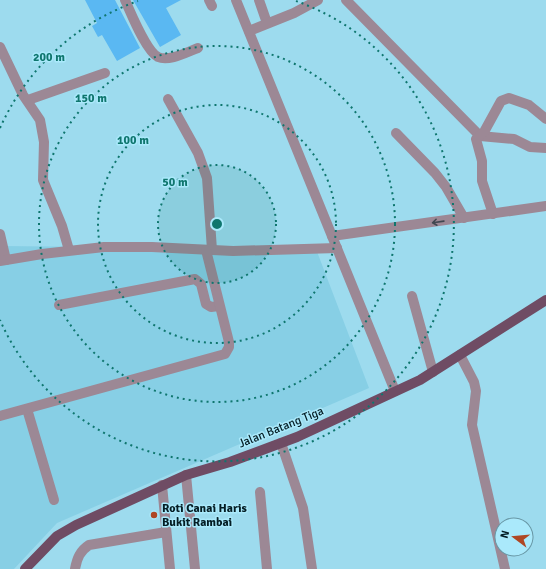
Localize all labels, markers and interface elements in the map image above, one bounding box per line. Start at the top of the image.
text: 200 m [33,50,65,65]
text: 150 m [75,91,107,106]
text: 100 m [117,133,149,148]
text: 50 m [162,175,188,190]
centre of rings [210,217,224,231]
one-way arrow [432,218,445,226]
street label: Jalan Batang Tiga [236,404,326,451]
place label: Roti Canai Haris Bukit Rambai [162,501,248,530]
marker: Roti Canai Haris Bukit Rambai [149,510,159,520]
north arrow [494,517,534,557]
text: N [498,529,512,540]

